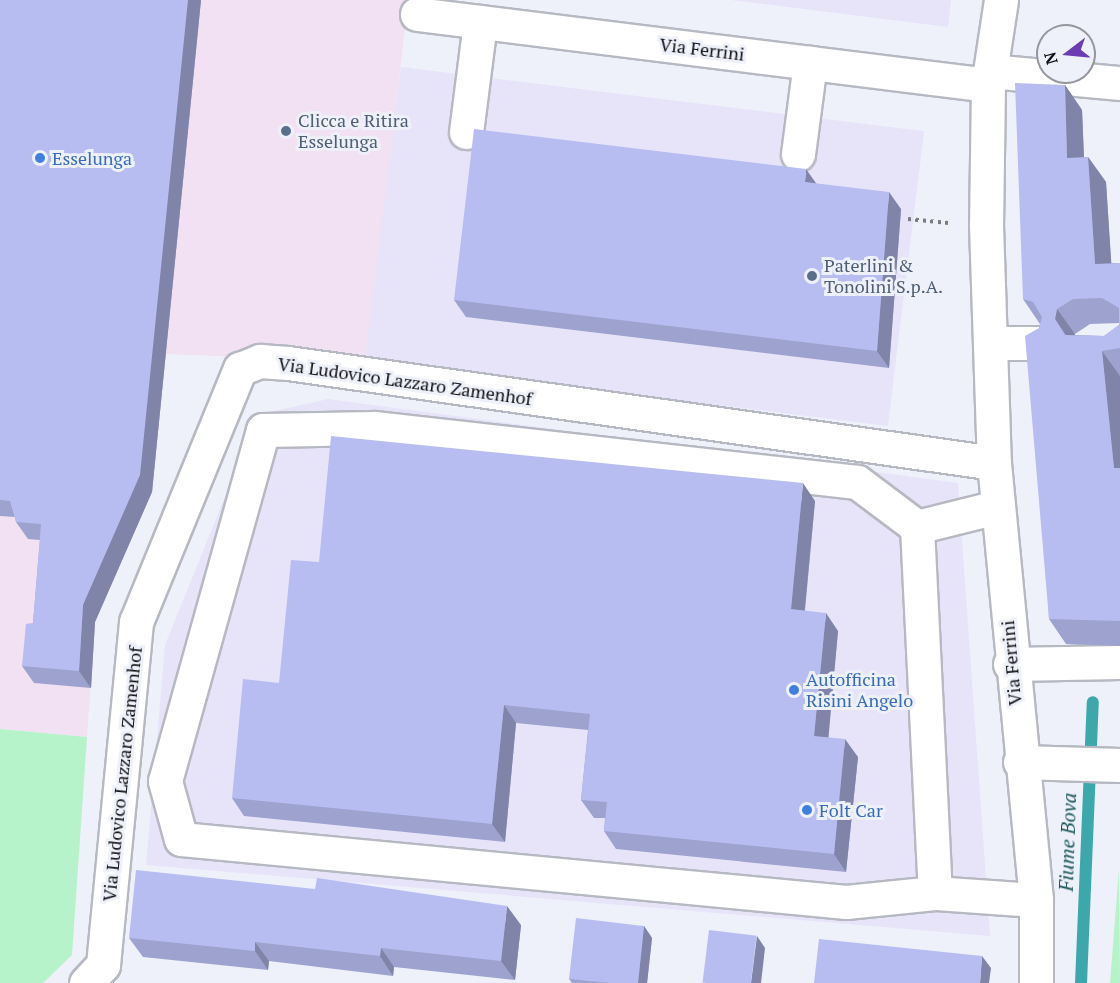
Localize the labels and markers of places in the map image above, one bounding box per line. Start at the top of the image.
place label: Clicca e Ritira Esselunga [298,110,409,152]
marker: Clicca e Ritira Esselunga [279,124,293,138]
place label: Esselunga [52,147,132,169]
marker: Esselunga [33,151,47,165]
place label: Paterlini & Tonolini S.p.A. [824,255,943,298]
marker: Paterlini & Tonolini S.p.A. [805,269,819,283]
place label: Autofficina Risini Angelo [806,669,913,712]
marker: Autofficina Risini Angelo [787,683,801,697]
place label: Folt Car [819,799,883,821]
marker: Folt Car [800,803,814,817]

